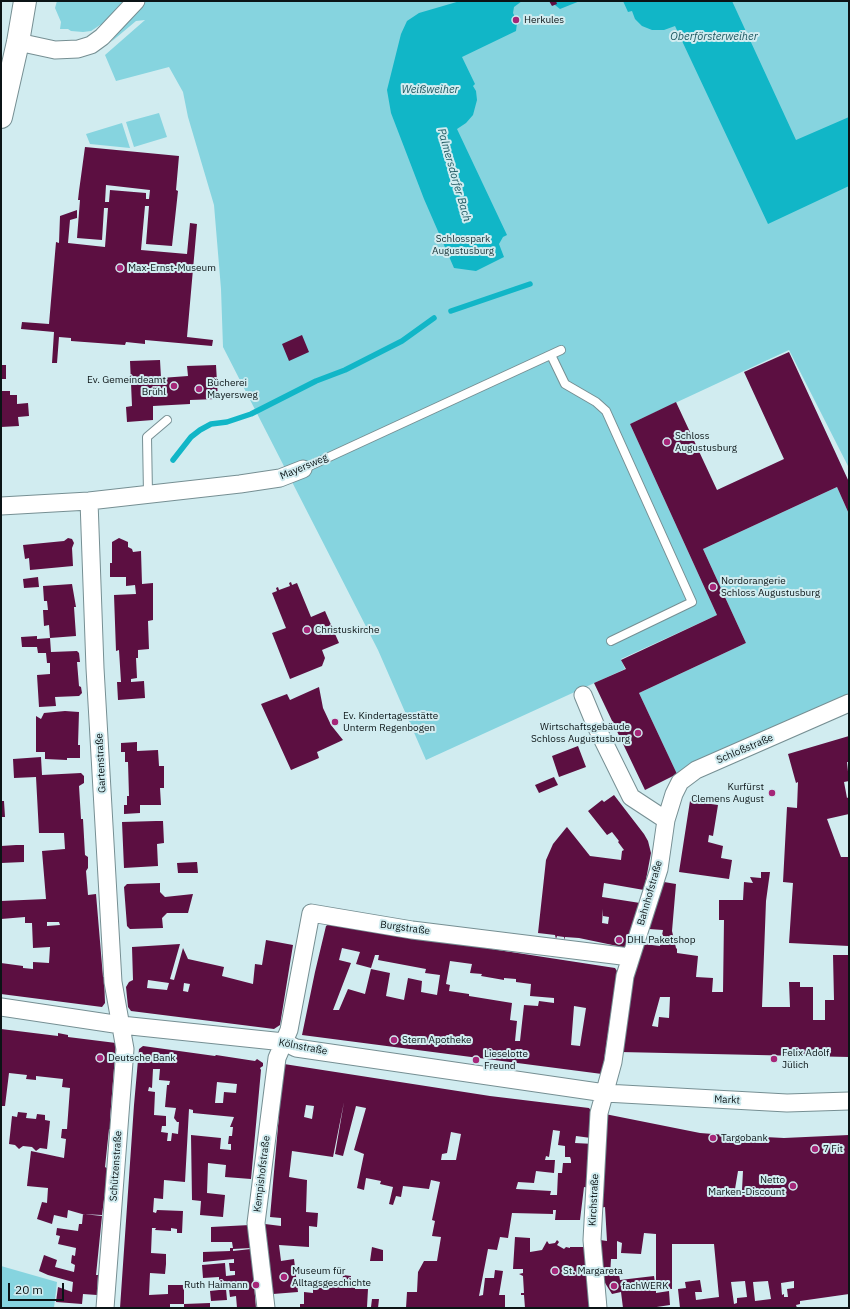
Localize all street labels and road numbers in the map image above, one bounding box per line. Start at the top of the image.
street label: Mayersweg [278,452,330,482]
street label: Schloßstraße [715,732,775,766]
street label: Gartenstraße [93,733,109,793]
street label: Bahnhofstraße [635,859,665,927]
street label: Burgstraße [379,919,431,937]
street label: Kölnstraße [278,1036,328,1058]
street label: Markt [714,1093,740,1107]
street label: Schützenstraße [108,1130,124,1202]
street label: Kempishofstraße [251,1135,273,1213]
street label: Kirchstraße [587,1174,601,1226]

